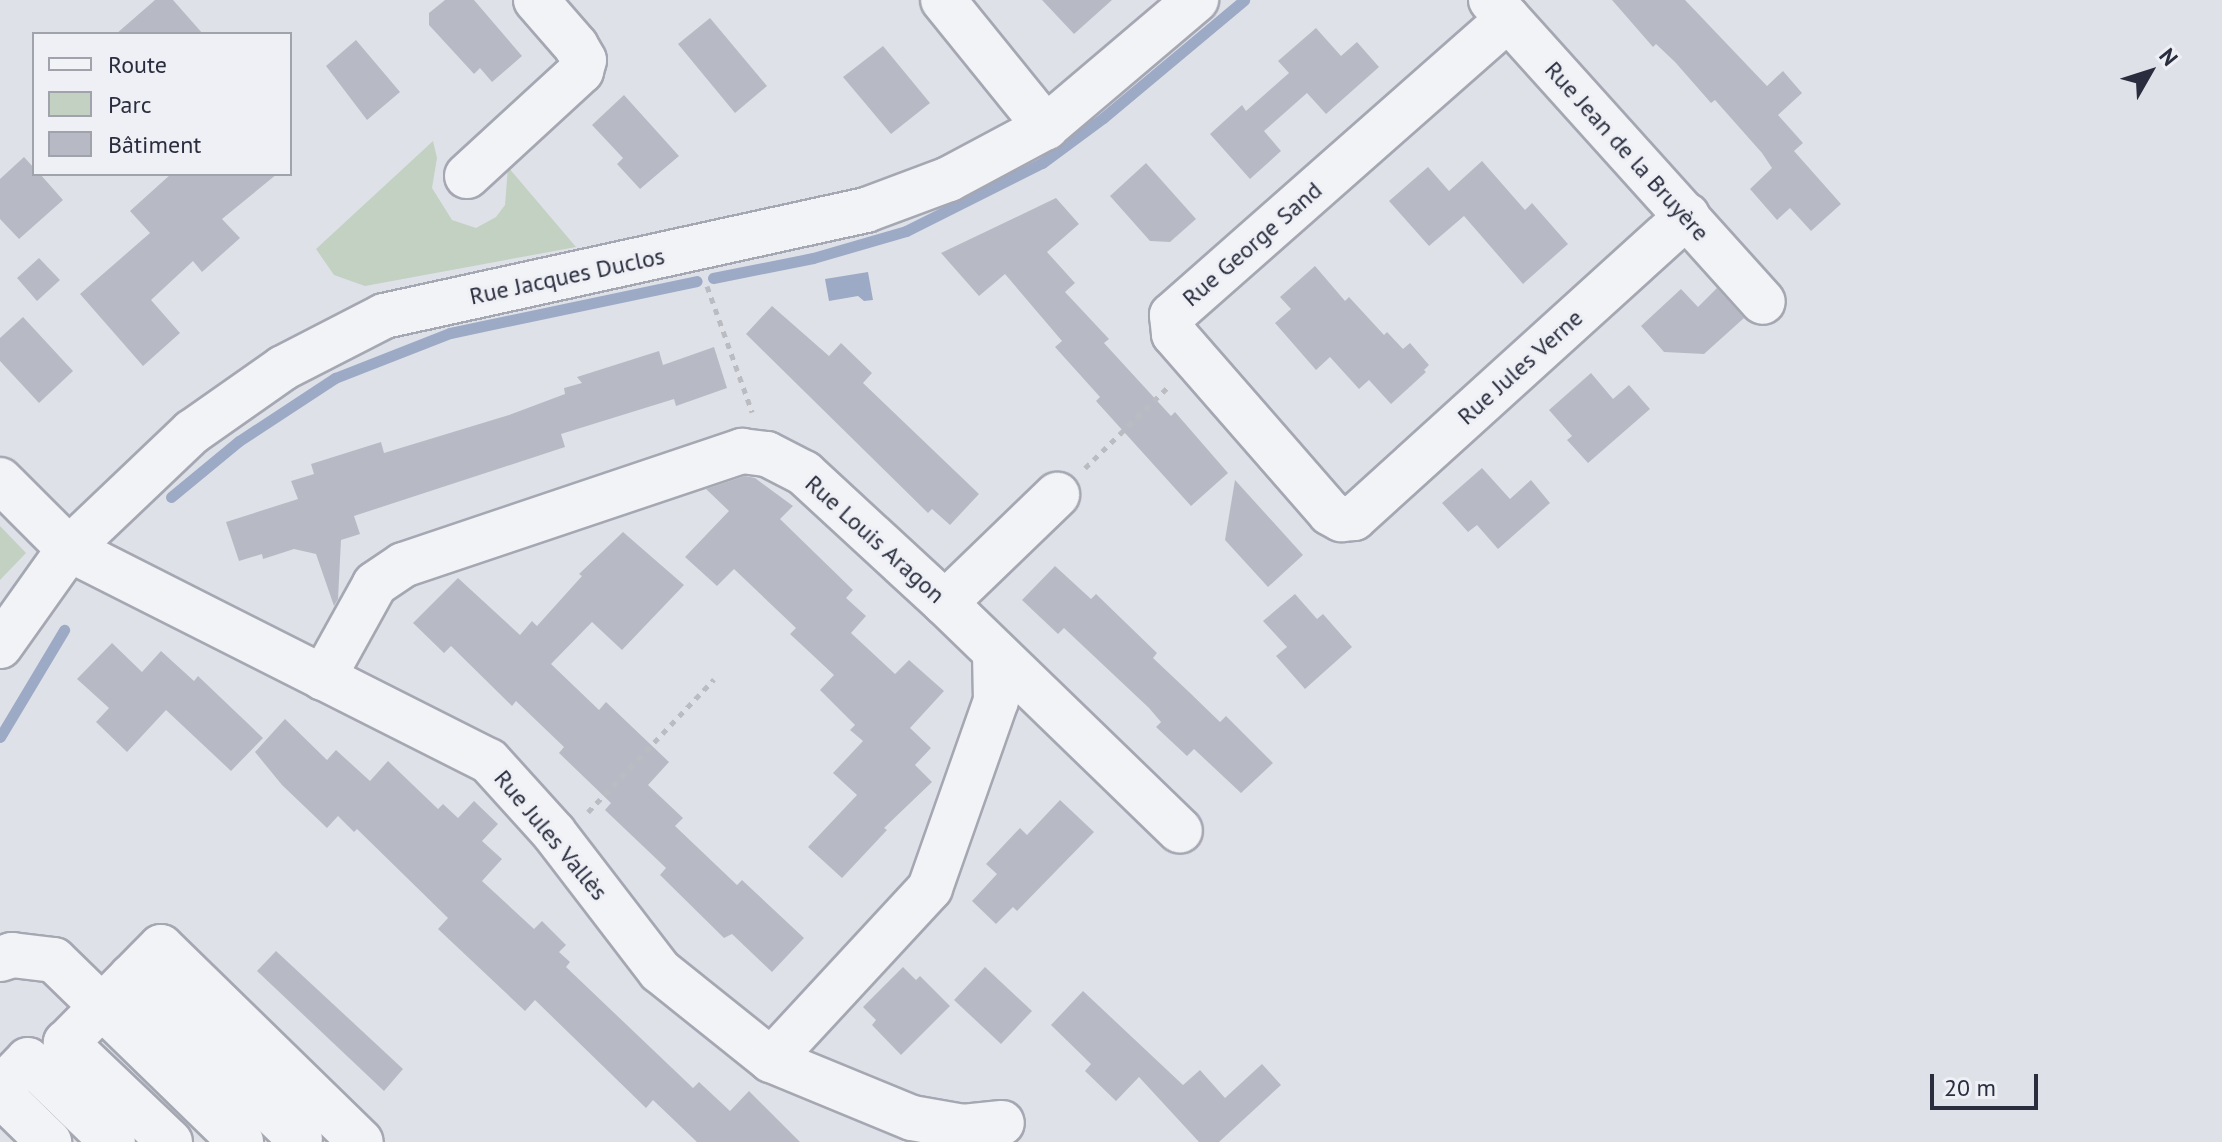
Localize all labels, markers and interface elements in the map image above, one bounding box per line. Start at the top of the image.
legend [32,32,292,176]
north arrow [2110,32,2190,112]
text: N [2153,42,2184,71]
text: Route [108,49,167,80]
street label: Rue Jean de la Bruyère [1539,55,1715,247]
text: Parc [108,89,151,120]
text: Bâtiment [108,129,201,160]
street label: Rue George Sand [1176,176,1328,312]
street label: Rue Jacques Duclos [467,241,667,311]
street label: Rue Jules Verne [1451,303,1589,431]
street label: Rue Louis Aragon [799,469,951,609]
street label: Rue Jules Vallès [488,764,614,906]
scale bar [1934,1058,2042,1108]
text: 20 m [1944,1072,1996,1103]

